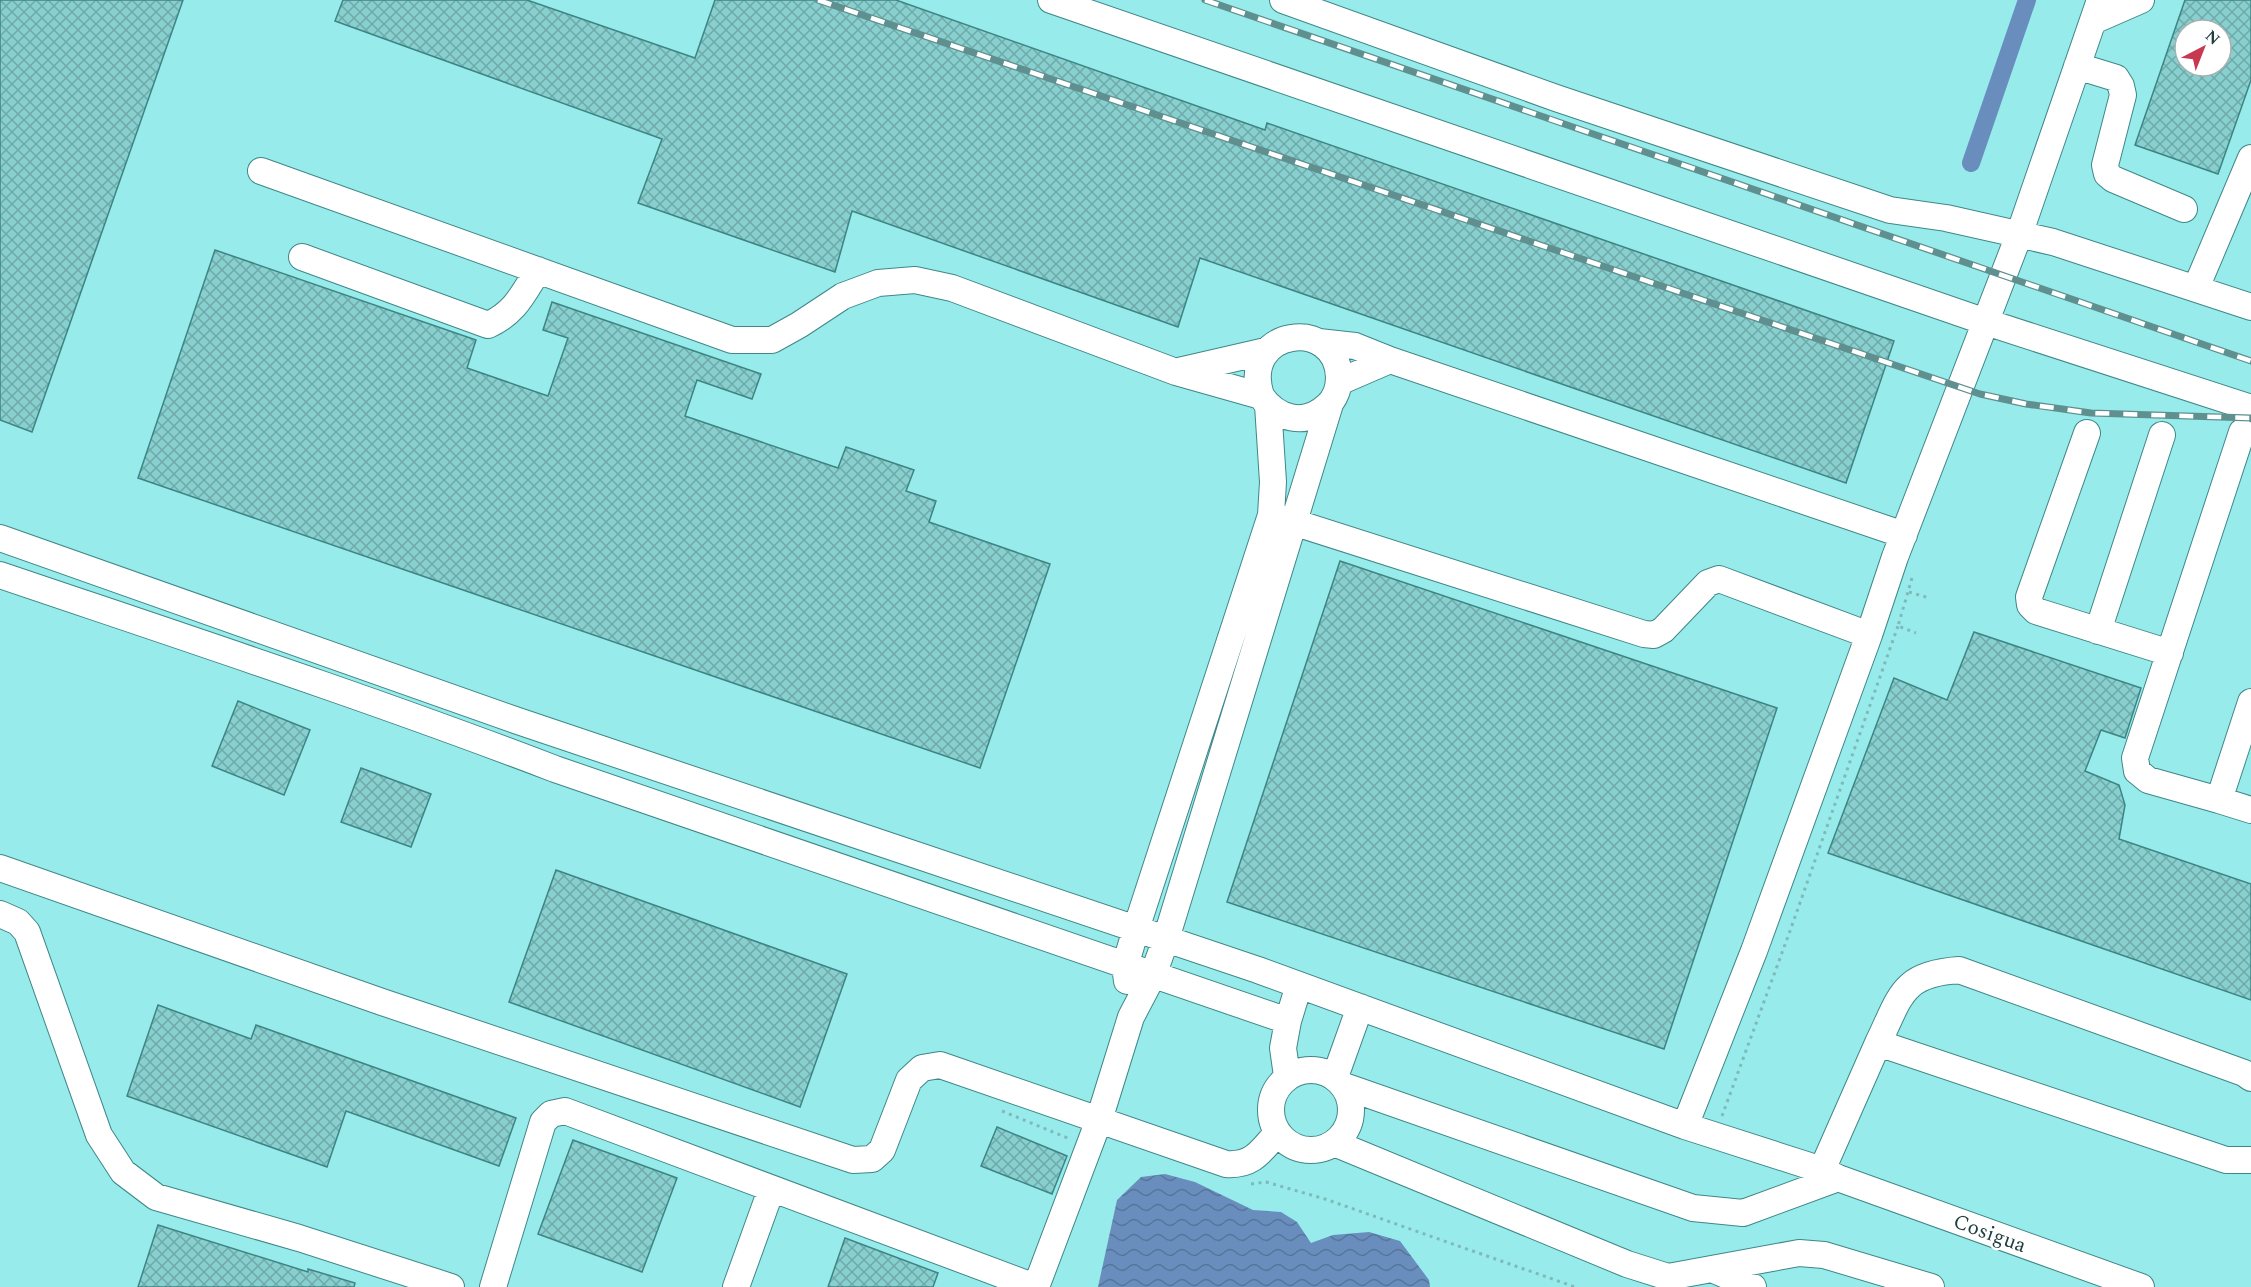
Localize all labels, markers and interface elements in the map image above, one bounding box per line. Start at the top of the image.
north arrow [2173,18,2233,78]
text: N [2199,24,2225,51]
street label: Cosigua [1949,1206,2031,1262]

